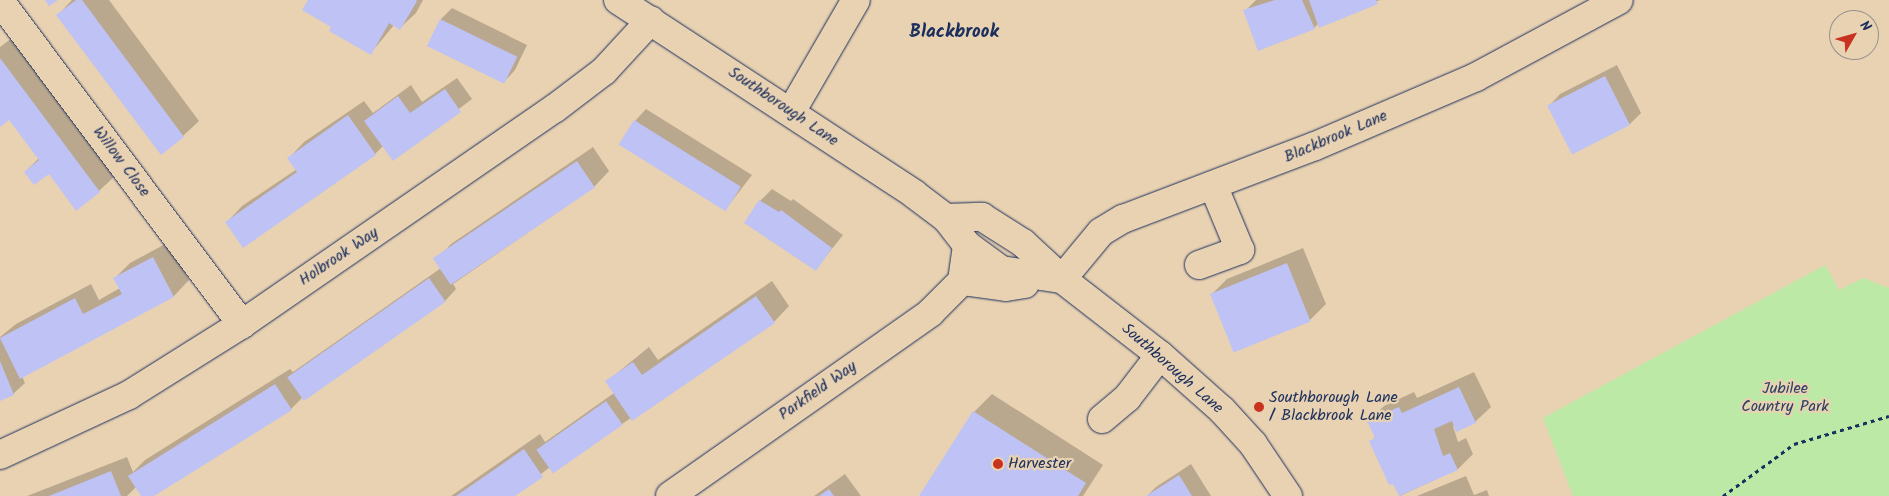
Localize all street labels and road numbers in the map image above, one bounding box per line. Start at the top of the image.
street label: Southborough Lane [724,63,842,151]
street label: Blackbrook Lane [1281,107,1391,167]
street label: Willow Close [88,123,154,201]
street label: Holbrook Way [296,223,382,291]
street label: Southborough Lane [1117,320,1227,418]
street label: Parkfield Way [775,357,861,425]

